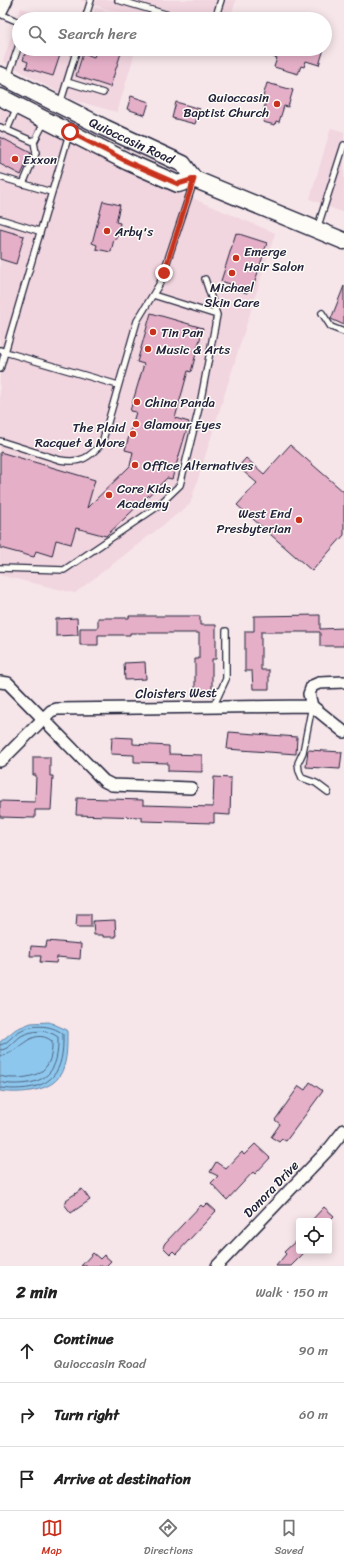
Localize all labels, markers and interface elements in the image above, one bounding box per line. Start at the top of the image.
search box [12,12,332,56]
text: Search here [58,21,137,47]
icon: search [26,23,48,45]
place label: Quioccasin Baptist Church [183,86,269,124]
marker: Quioccasin Baptist Church [272,99,282,109]
street label: Quioccasin Road [85,110,179,171]
route start [61,123,79,141]
place label: Exxon [23,148,57,171]
marker: Exxon [10,154,20,164]
place label: Arby's [114,220,154,243]
marker: Arby's [102,226,112,236]
place label: Emerge Hair Salon [244,240,304,278]
marker: Emerge Hair Salon [231,253,241,263]
route end [155,264,173,282]
marker: Michael Skin Care [227,268,237,278]
place label: Michael Skin Care [204,276,260,314]
place label: Tin Pan [161,321,203,344]
marker: Tin Pan [148,327,158,337]
place label: Music & Arts [156,338,230,361]
marker: Music & Arts [143,344,153,354]
place label: China Panda [145,391,215,414]
marker: China Panda [132,397,142,407]
place label: Glamour Eyes [144,413,221,436]
place label: The Plaid Racquet & More [35,416,126,454]
marker: Glamour Eyes [131,419,141,429]
marker: The Plaid Racquet & More [128,429,138,439]
place label: Office Alternatives [143,454,254,477]
marker: Office Alternatives [130,460,140,470]
place label: Core Kids Academy [116,477,171,515]
marker: Core Kids Academy [104,490,114,500]
place label: West End Presbyterian [217,502,292,540]
marker: West End Presbyterian [294,515,304,525]
street label: Cloisters West [135,681,217,705]
street label: Donora Drive [237,1155,305,1223]
map controls [296,1218,332,1254]
button: locate [296,1218,332,1254]
text: 2 min [16,1277,57,1307]
text: Walk · 150 m [255,1281,328,1304]
text: Continue [54,1326,114,1352]
text: 90 m [298,1339,328,1362]
icon: ahead [16,1340,38,1362]
text: Quioccasin Road [54,1352,146,1375]
text: Turn right [54,1402,119,1428]
text: 60 m [299,1403,328,1426]
icon: right [16,1404,38,1426]
text: Arrive at destination [54,1466,191,1492]
icon: arrive [16,1468,38,1490]
tab: Map [41,1517,63,1560]
tab: Directions [144,1517,193,1560]
tab: Saved [274,1517,303,1560]

